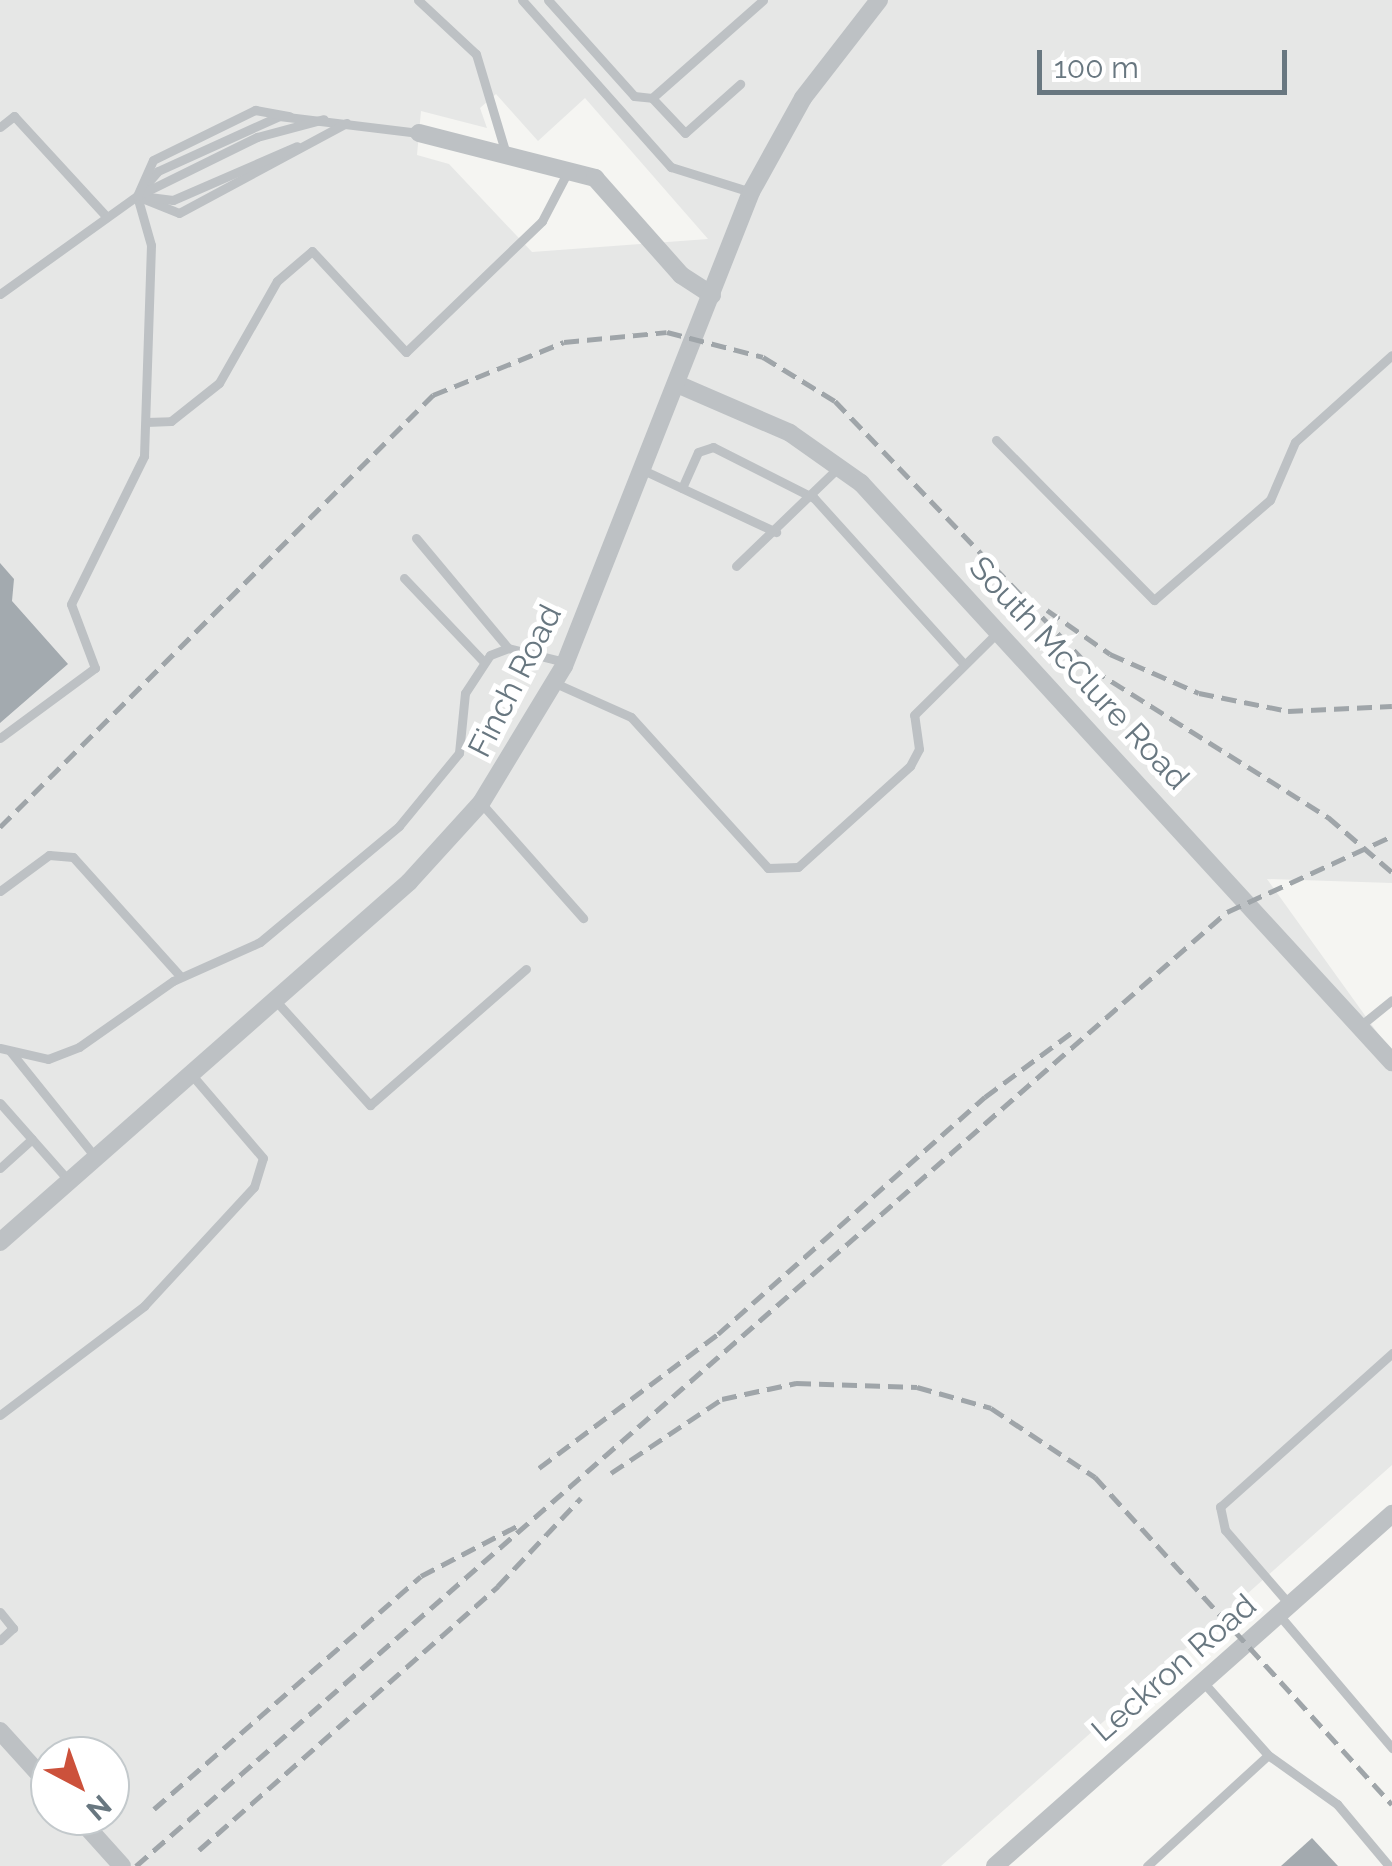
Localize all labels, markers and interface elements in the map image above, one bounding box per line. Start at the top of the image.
scale bar [1042,30,1292,92]
text: 100 m [1054,50,1139,85]
street label: South McClure Road [961,549,1197,797]
street label: Finch Road [460,598,570,764]
street label: Leckron Road [1084,1586,1264,1750]
north arrow [30,1736,130,1836]
text: N [80,1788,118,1827]

